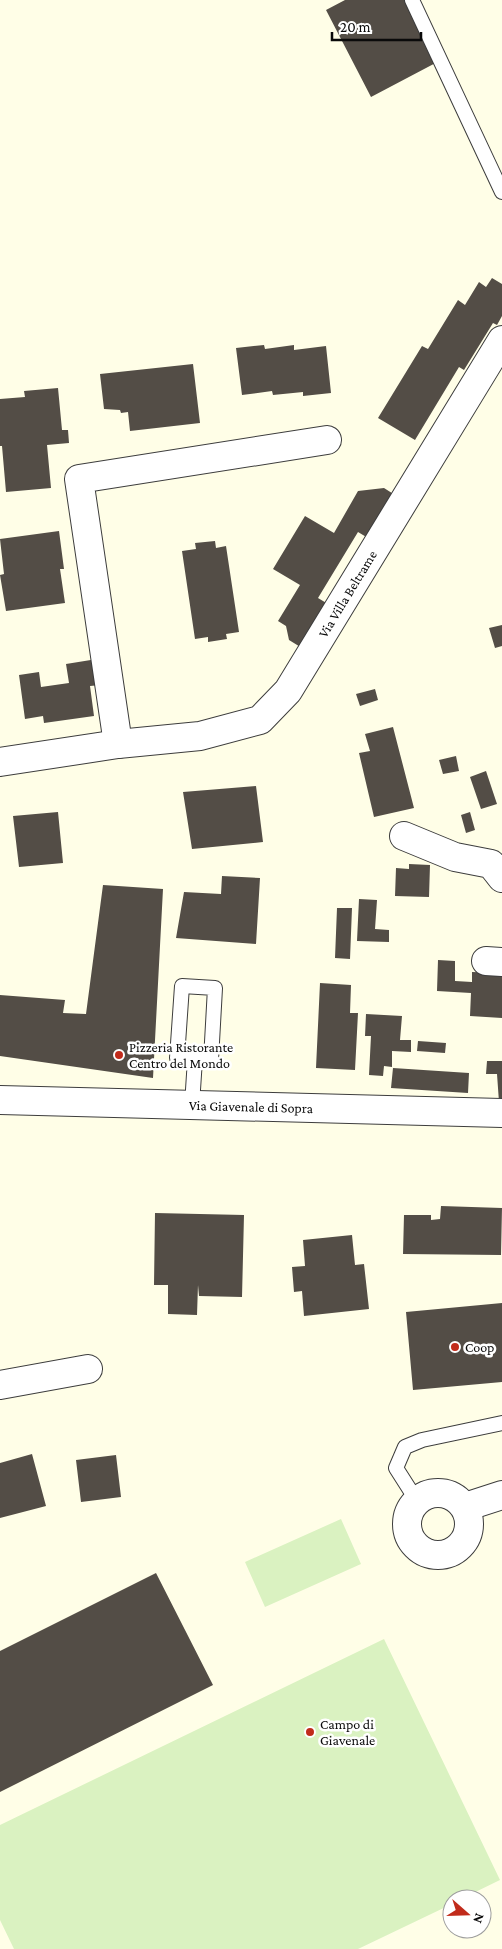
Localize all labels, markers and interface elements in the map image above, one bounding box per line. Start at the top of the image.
scale bar [332,10,421,42]
text: 20 m [340,19,371,35]
street label: Via Villa Beltrame [315,547,380,640]
place label: Pizzeria Ristorante Centro del Mondo [129,1039,233,1071]
marker: Pizzeria Ristorante Centro del Mondo [113,1049,125,1061]
street label: Via Giavenale di Sopra [189,1097,314,1116]
place label: Coop [465,1339,494,1355]
marker: Coop [449,1341,461,1353]
place label: Campo di Giavenale [320,1716,375,1748]
marker: Campo di Giavenale [304,1726,316,1738]
north arrow [442,1889,492,1939]
text: N [470,1911,488,1926]

